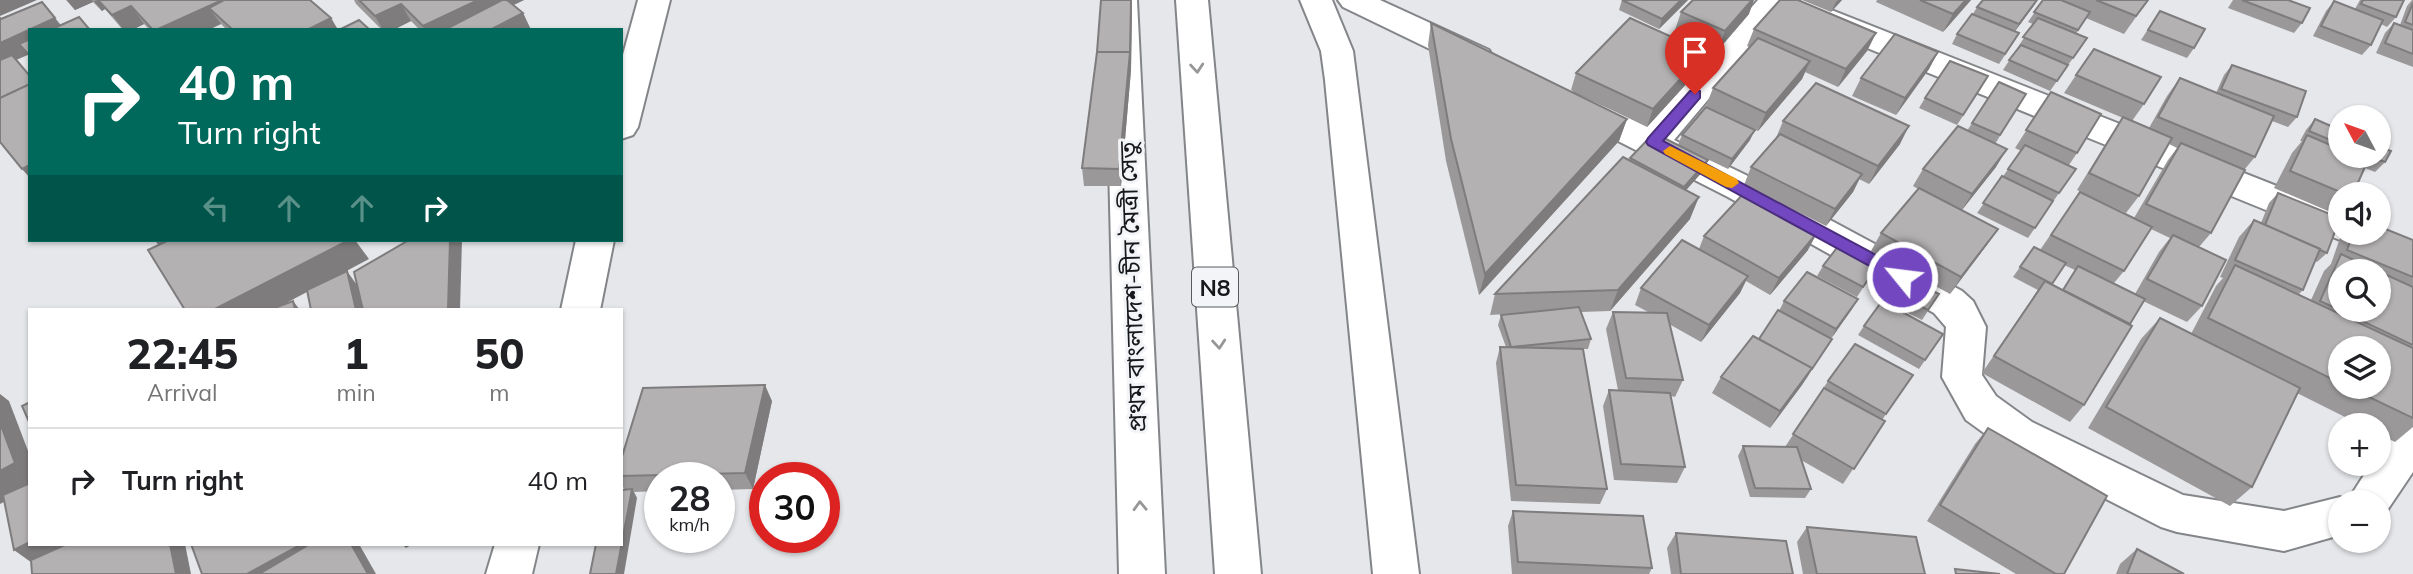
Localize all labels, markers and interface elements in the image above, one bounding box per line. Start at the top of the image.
pin [1665,22,1725,94]
icon: arrive [1676,33,1714,71]
text: 40 m [178,51,294,112]
icon: right [63,56,154,147]
one-way arrow [1189,63,1204,74]
north arrow [2328,105,2390,168]
map controls [2328,105,2391,553]
text: Turn right [178,112,321,152]
street label: প্রথম বাংলাদেশ-চীন মৈত্রী সেতু [1112,140,1153,433]
button: sound [2328,182,2391,245]
icon: left [197,189,235,227]
icon: ahead [270,189,308,227]
icon: ahead [343,189,381,227]
icon: right [416,189,454,227]
position arrow [1865,240,1939,314]
button: search [2328,259,2391,322]
road number: N8 [1192,268,1238,306]
text: 22:45 [126,327,238,380]
text: 1 [344,327,369,380]
text: 50 [474,327,525,380]
button: layers [2328,336,2391,399]
one-way arrow [1211,338,1226,349]
text: Arrival [147,378,217,407]
text: min [337,378,376,407]
text: m [489,378,509,407]
button: + [2328,413,2391,476]
icon: right [63,462,101,500]
speed limit sign: 30 [749,462,840,553]
text: Turn right [122,464,243,497]
text: 40 m [527,464,588,497]
text: 28 [668,476,711,520]
button: − [2328,490,2391,553]
one-way arrow [1132,500,1147,511]
text: km/h [669,513,710,536]

